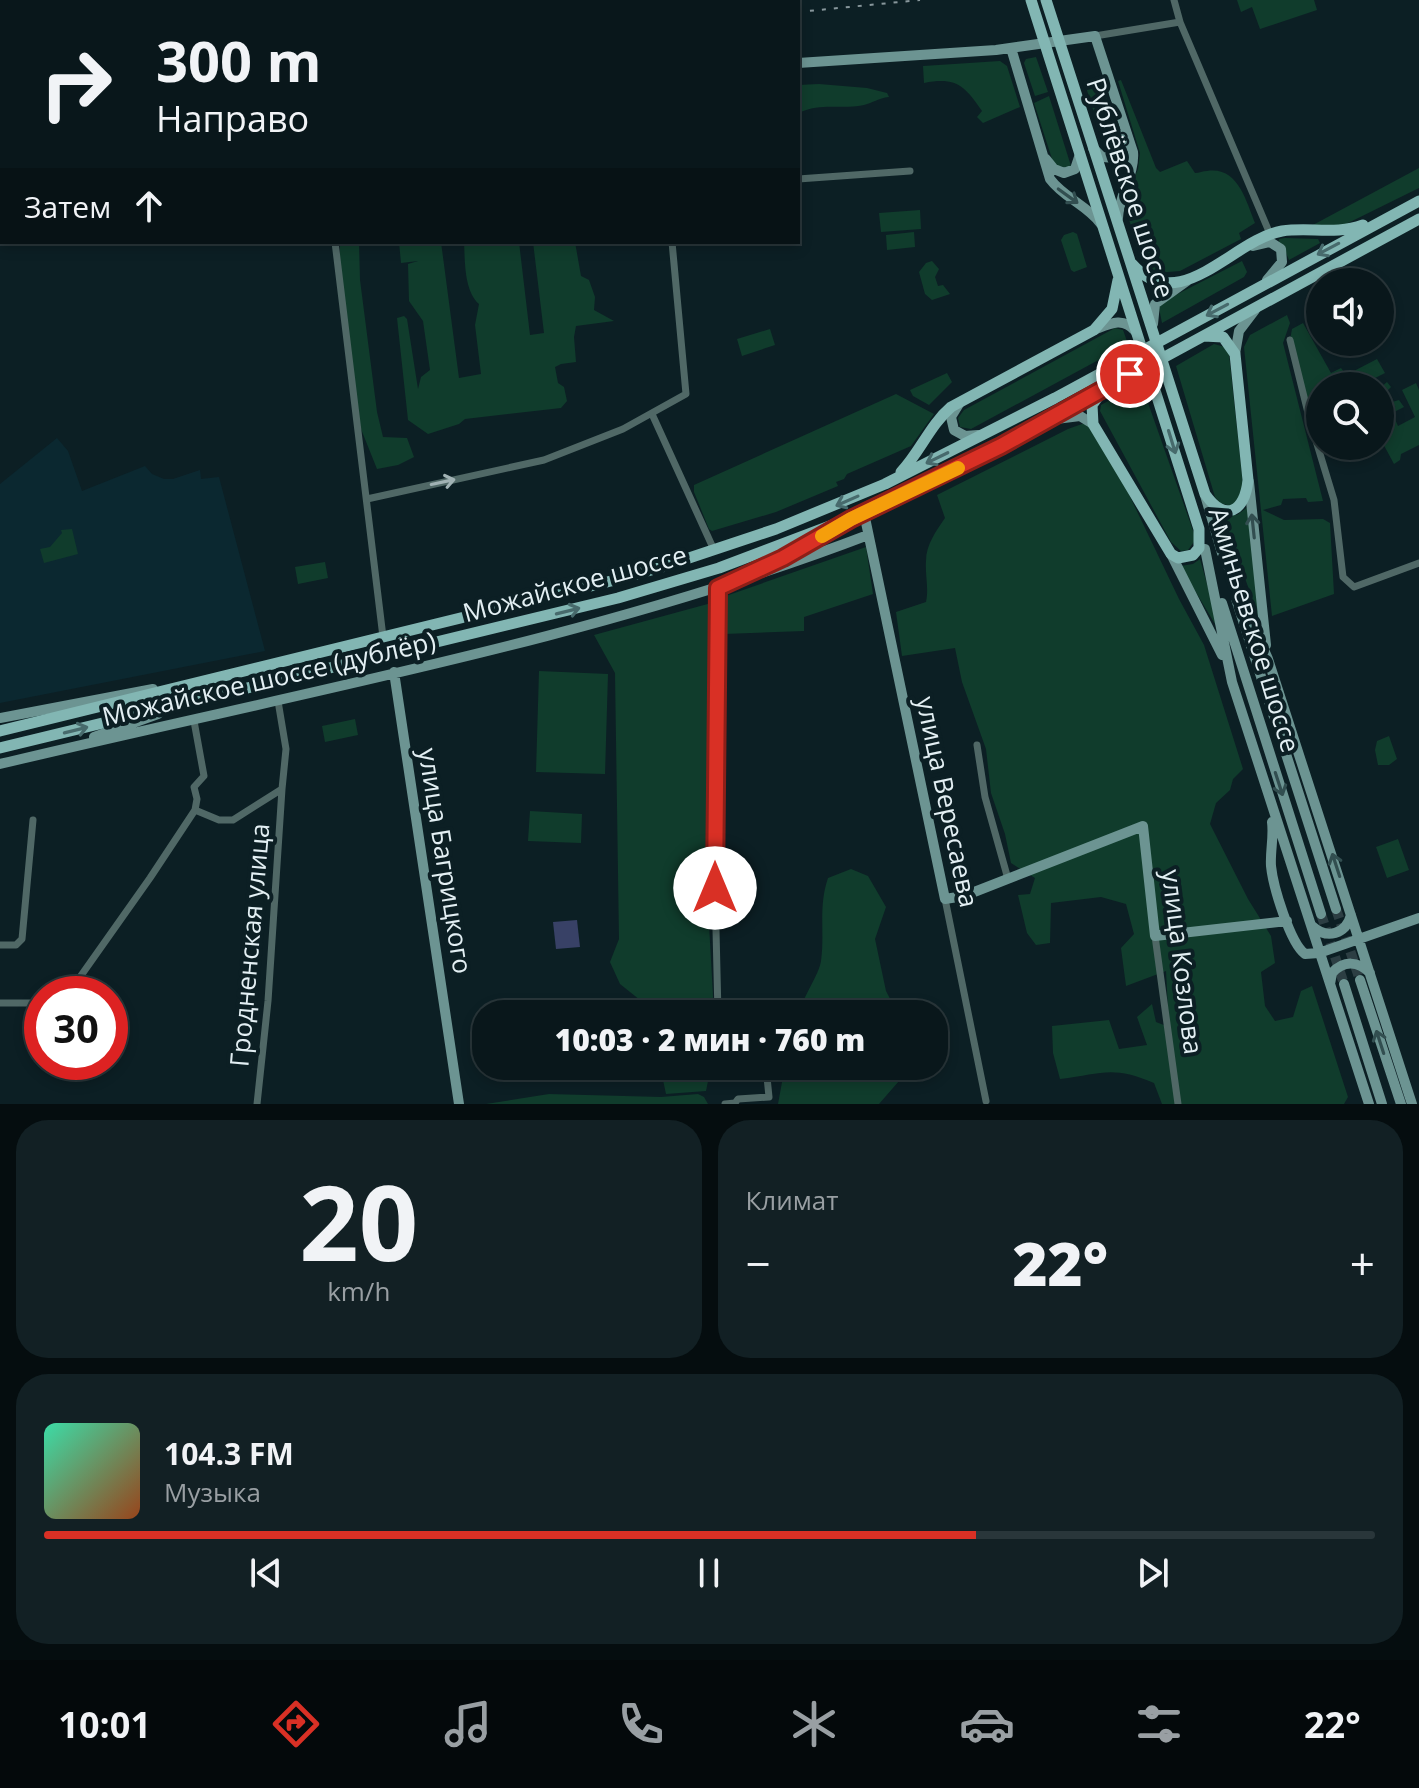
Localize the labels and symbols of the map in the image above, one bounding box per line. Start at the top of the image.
street label: Рублёвское шоссе [1078,73,1184,302]
one-way arrow [1056,188,1078,204]
one-way arrow [1317,242,1341,258]
one-way arrow [1205,303,1229,318]
pin [1096,340,1164,408]
one-way arrow [1165,428,1180,454]
one-way arrow [925,451,949,467]
one-way arrow [430,474,455,489]
one-way arrow [835,494,860,509]
street label: Аминьевское шоссе [1201,503,1309,757]
one-way arrow [1246,513,1261,540]
street label: Можайское шоссе [459,536,691,630]
one-way arrow [555,602,581,617]
street label: Можайское шоссе (дублёр) [99,622,439,734]
street label: улица Вересаева [908,693,988,911]
one-way arrow [62,722,88,737]
street label: улица Багрицкого [410,745,482,976]
one-way arrow [1272,771,1287,796]
street label: Гродненская улица [220,822,278,1068]
position arrow [673,846,757,930]
one-way arrow [1327,853,1342,878]
street label: улица Козлова [1154,867,1212,1056]
speed limit sign: 30 [24,976,128,1080]
one-way arrow [1372,1029,1387,1054]

